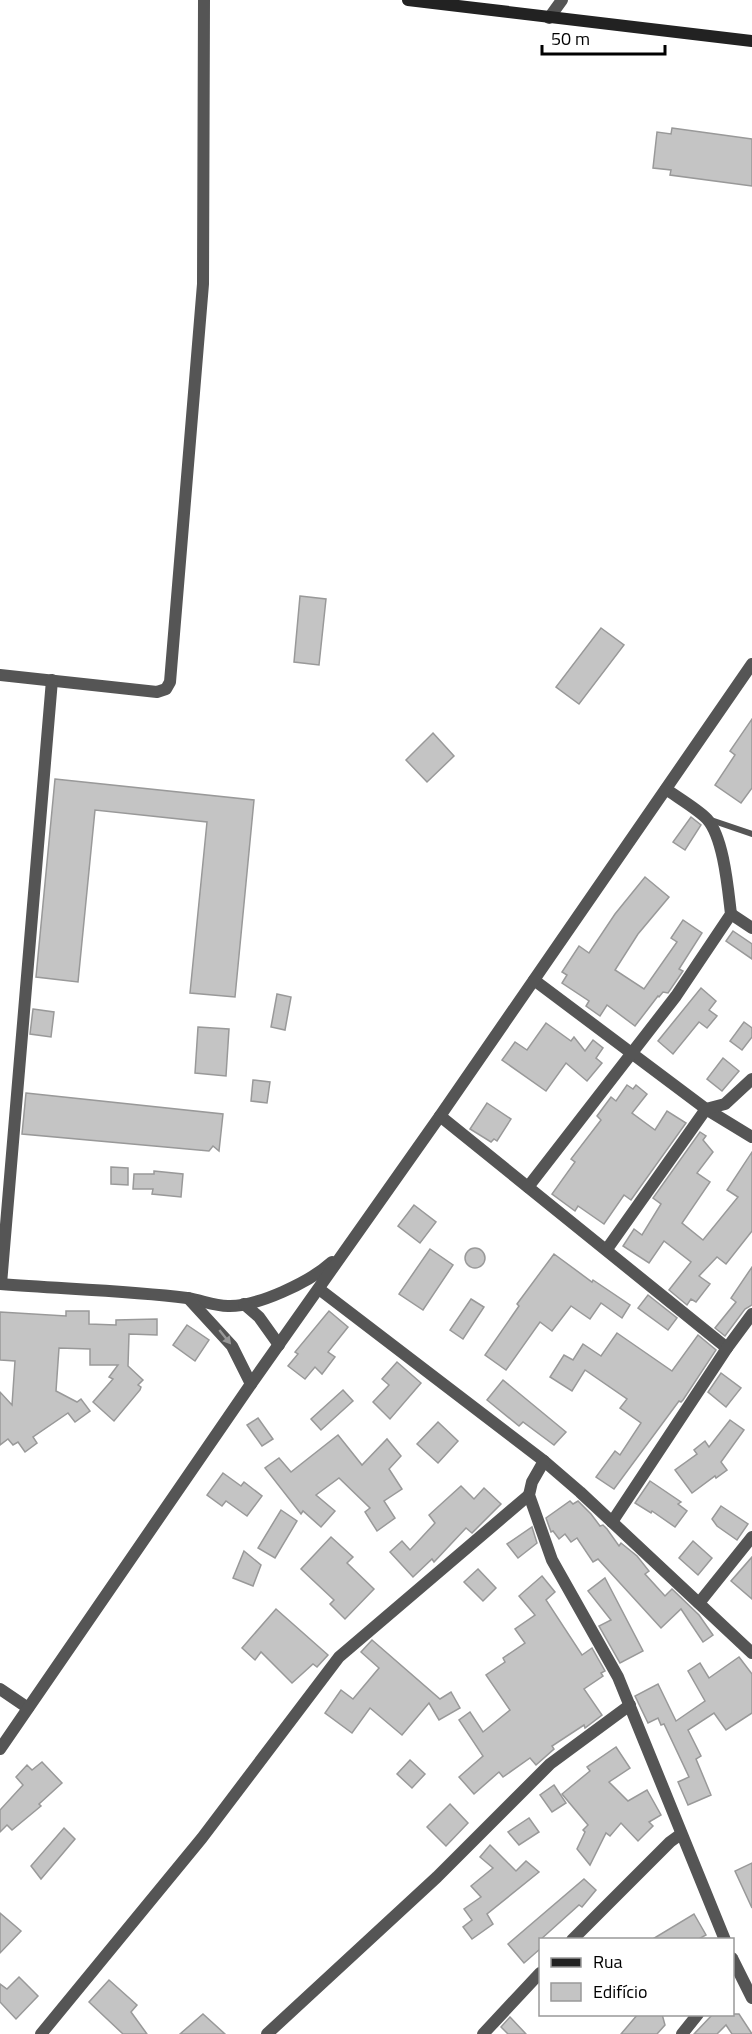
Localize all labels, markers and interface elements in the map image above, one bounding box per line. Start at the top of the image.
scale bar [542,18,665,56]
text: 50 m [551,25,590,52]
one-way arrow [218,1329,231,1345]
legend [539,1938,734,2016]
text: Rua [593,1948,623,1975]
text: Edifício [593,1978,647,2005]

